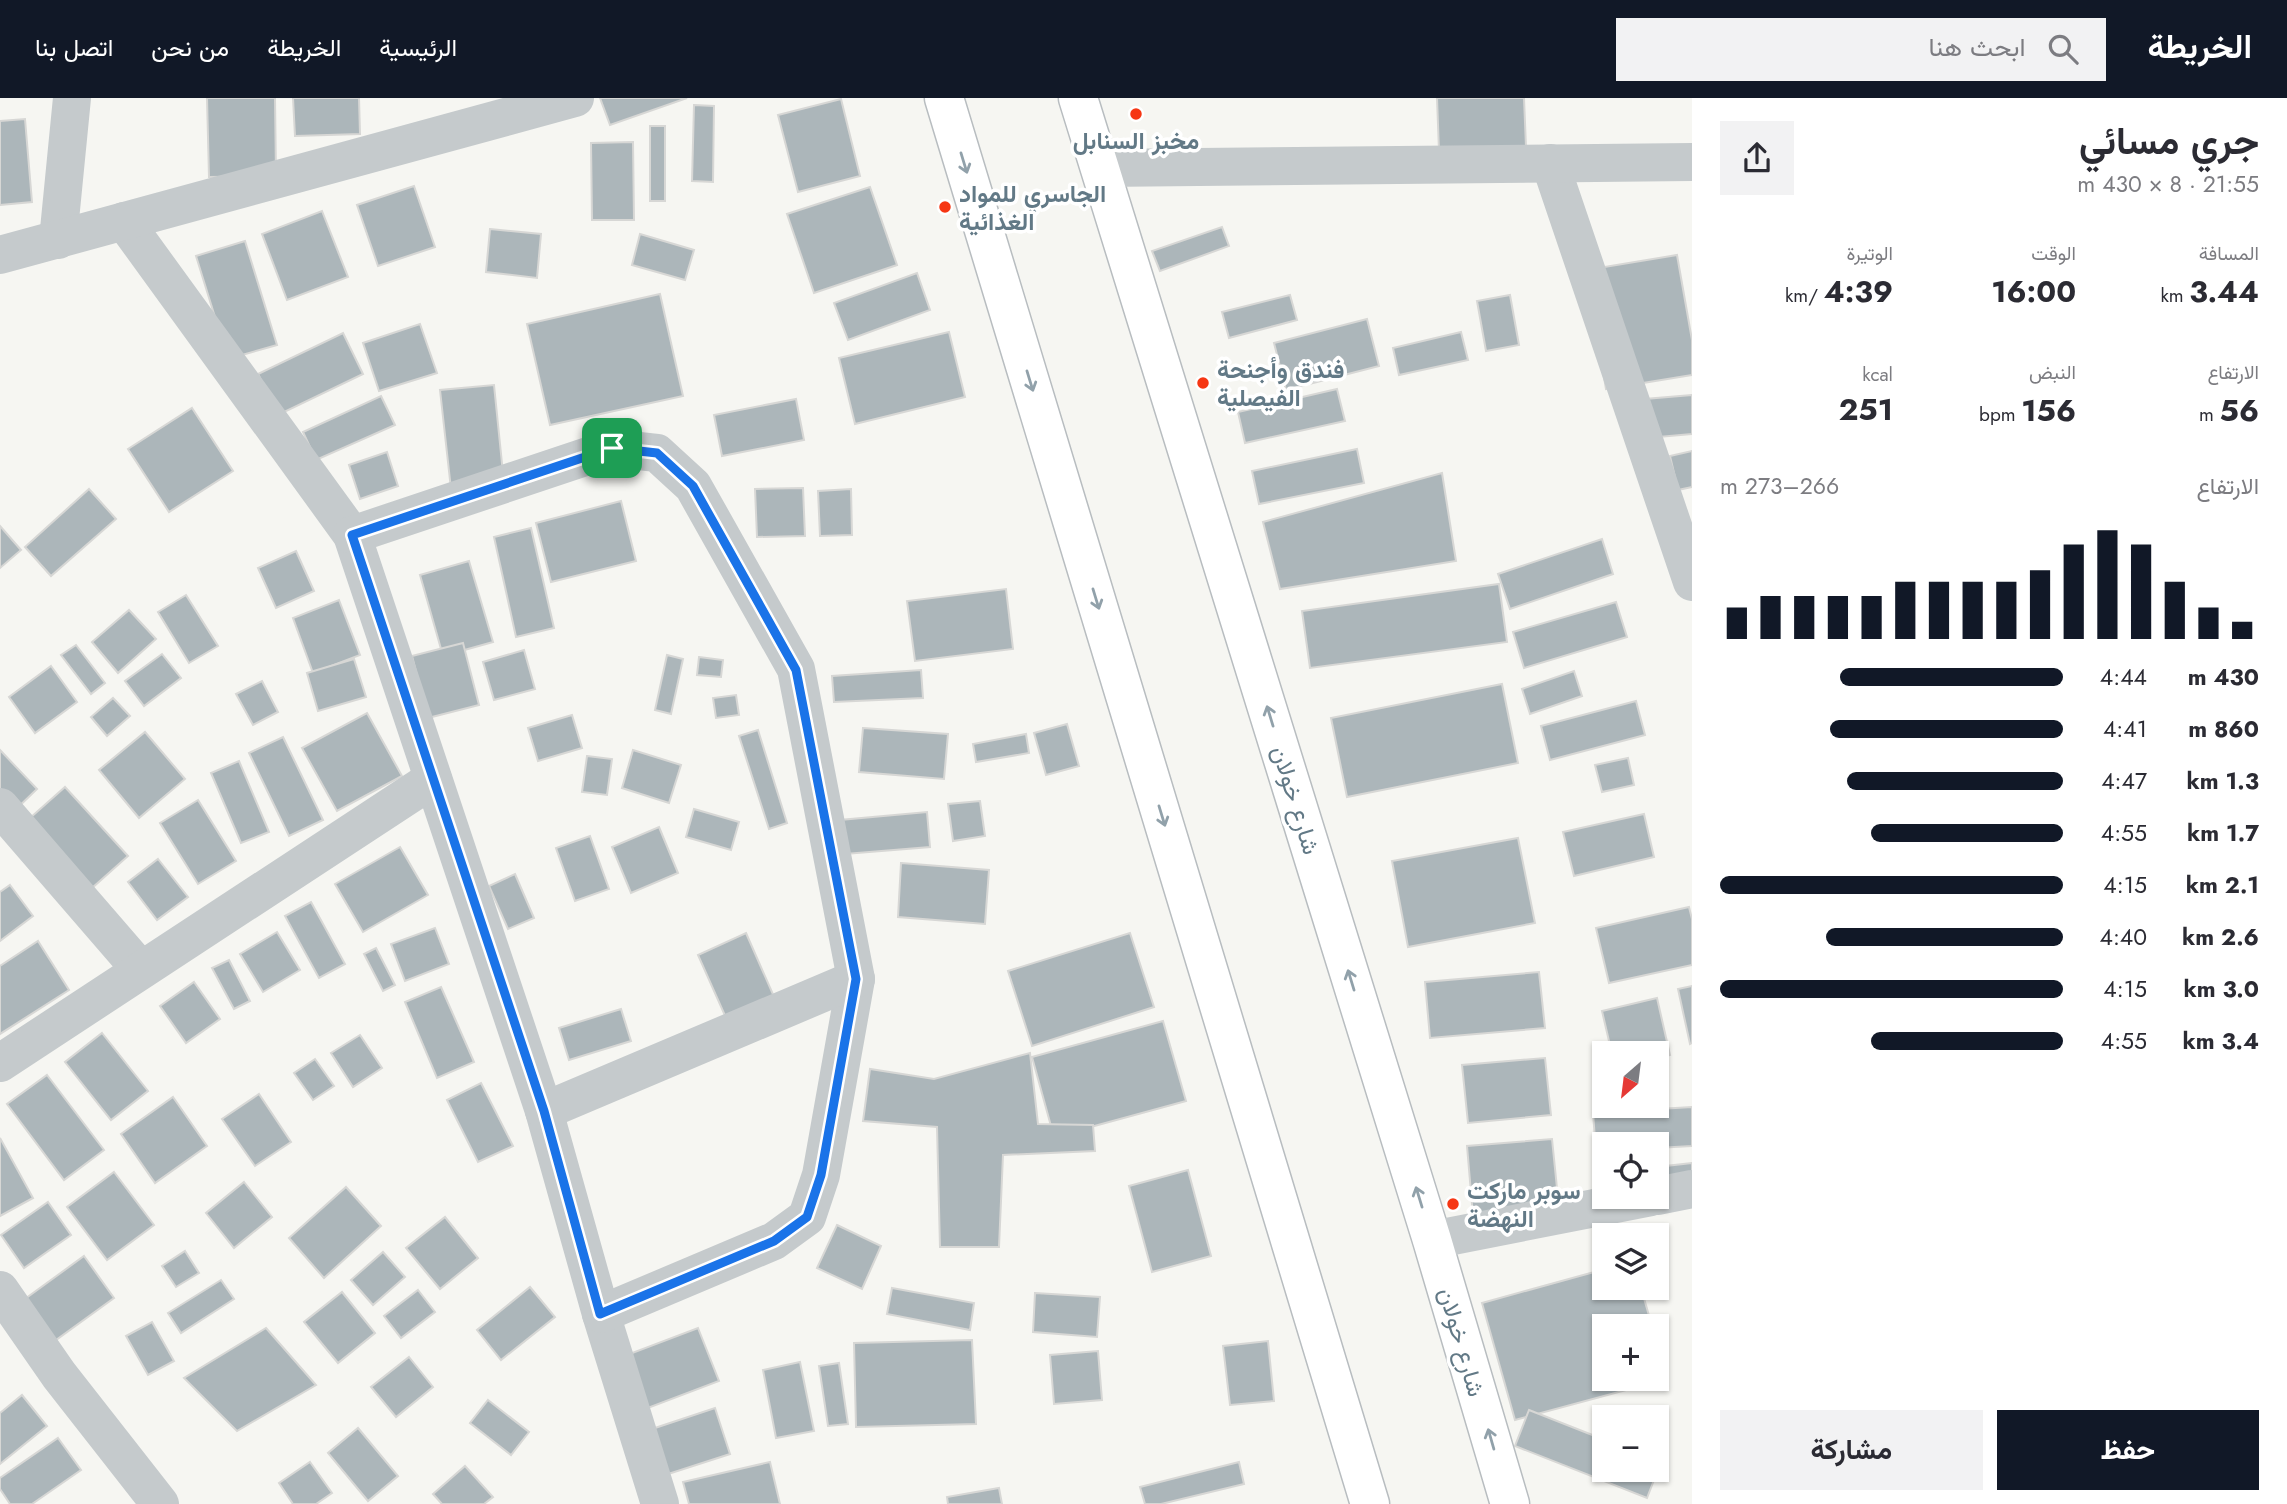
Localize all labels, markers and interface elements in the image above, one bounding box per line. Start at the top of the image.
search box [1616,18,2106,81]
text: الخريطة [2148,23,2252,70]
text: ابحث هنا [1929,28,2026,66]
text: اتصل بنا [35,30,113,65]
text: من نحن [151,30,229,65]
text: الخريطة [267,30,341,65]
text: الرئيسية [379,30,457,65]
icon: search [2044,30,2082,68]
marker: مخبز السنابل [1128,106,1144,122]
text: جري مسائي [2079,113,2259,168]
button: share [1720,121,1794,195]
place label: مخبز السنابل [1073,123,1199,158]
one-way arrow [958,152,971,174]
text: 21:55 · 8 × 430 m [2077,167,2259,201]
place label: الجاسري للمواد الغذائية [959,176,1106,239]
marker: الجاسري للمواد الغذائية [937,199,953,215]
text: الوتيرة [1847,240,1893,267]
text: الوقت [2031,240,2076,267]
text: المسافة [2199,240,2259,267]
text: 4:39 [1824,270,1893,313]
text: 16:00 [1991,270,2076,313]
text: 3.44 [2189,270,2259,313]
text: /km [1785,282,1824,309]
text: km [2160,282,2189,309]
place label: فندق وأجنحة الفيصلية [1217,352,1344,415]
text: النبض [2029,359,2076,386]
text: الارتفاع [2207,359,2259,386]
text: kcal [1862,361,1893,388]
one-way arrow [1024,370,1037,392]
marker: فندق وأجنحة الفيصلية [1195,375,1211,391]
text: 251 [1839,388,1893,431]
text: 156 [2021,389,2076,432]
text: 56 [2220,389,2259,432]
text: bpm [1979,401,2021,428]
text: m [2199,401,2220,428]
pin [582,418,642,478]
icon: arrive [593,429,631,467]
text: 266–273 m [1720,469,1839,503]
text: الارتفاع [2197,469,2259,503]
one-way arrow [1090,587,1103,609]
text: 4:44 [2100,660,2147,694]
text: 430 m [2188,660,2259,694]
one-way arrow [1262,705,1275,727]
text: 4:41 [2103,712,2147,746]
text: 860 m [2188,712,2259,746]
street label: شارع خولان [1263,741,1329,859]
text: 4:47 [2101,764,2147,798]
text: 1.3 km [2187,764,2259,798]
one-way arrow [1156,805,1169,827]
text: 4:55 [2101,816,2147,850]
text: 1.7 km [2187,816,2259,850]
text: 4:15 [2103,868,2147,902]
text: 2.1 km [2186,868,2259,902]
text: 4:40 [2099,920,2147,954]
text: 2.6 km [2182,920,2259,954]
one-way arrow [1344,969,1357,991]
text: 4:15 [2103,972,2147,1006]
text: 3.0 km [2183,972,2259,1006]
text: 4:55 [2101,1024,2147,1058]
text: 3.4 km [2183,1024,2259,1058]
north arrow [1592,1041,1670,1118]
map controls [1592,1041,1669,1482]
button: locate [1592,1132,1669,1209]
place label: سوبر ماركت النهضة [1467,1173,1581,1236]
one-way arrow [1411,1186,1424,1208]
marker: سوبر ماركت النهضة [1445,1196,1461,1212]
button: layers [1592,1223,1669,1300]
street label: شارع خولان [1430,1283,1494,1401]
button: + [1592,1314,1669,1391]
button: − [1592,1405,1669,1482]
button: مشاركة [1720,1410,1983,1490]
button: حفظ [1997,1410,2259,1490]
one-way arrow [1483,1428,1496,1450]

